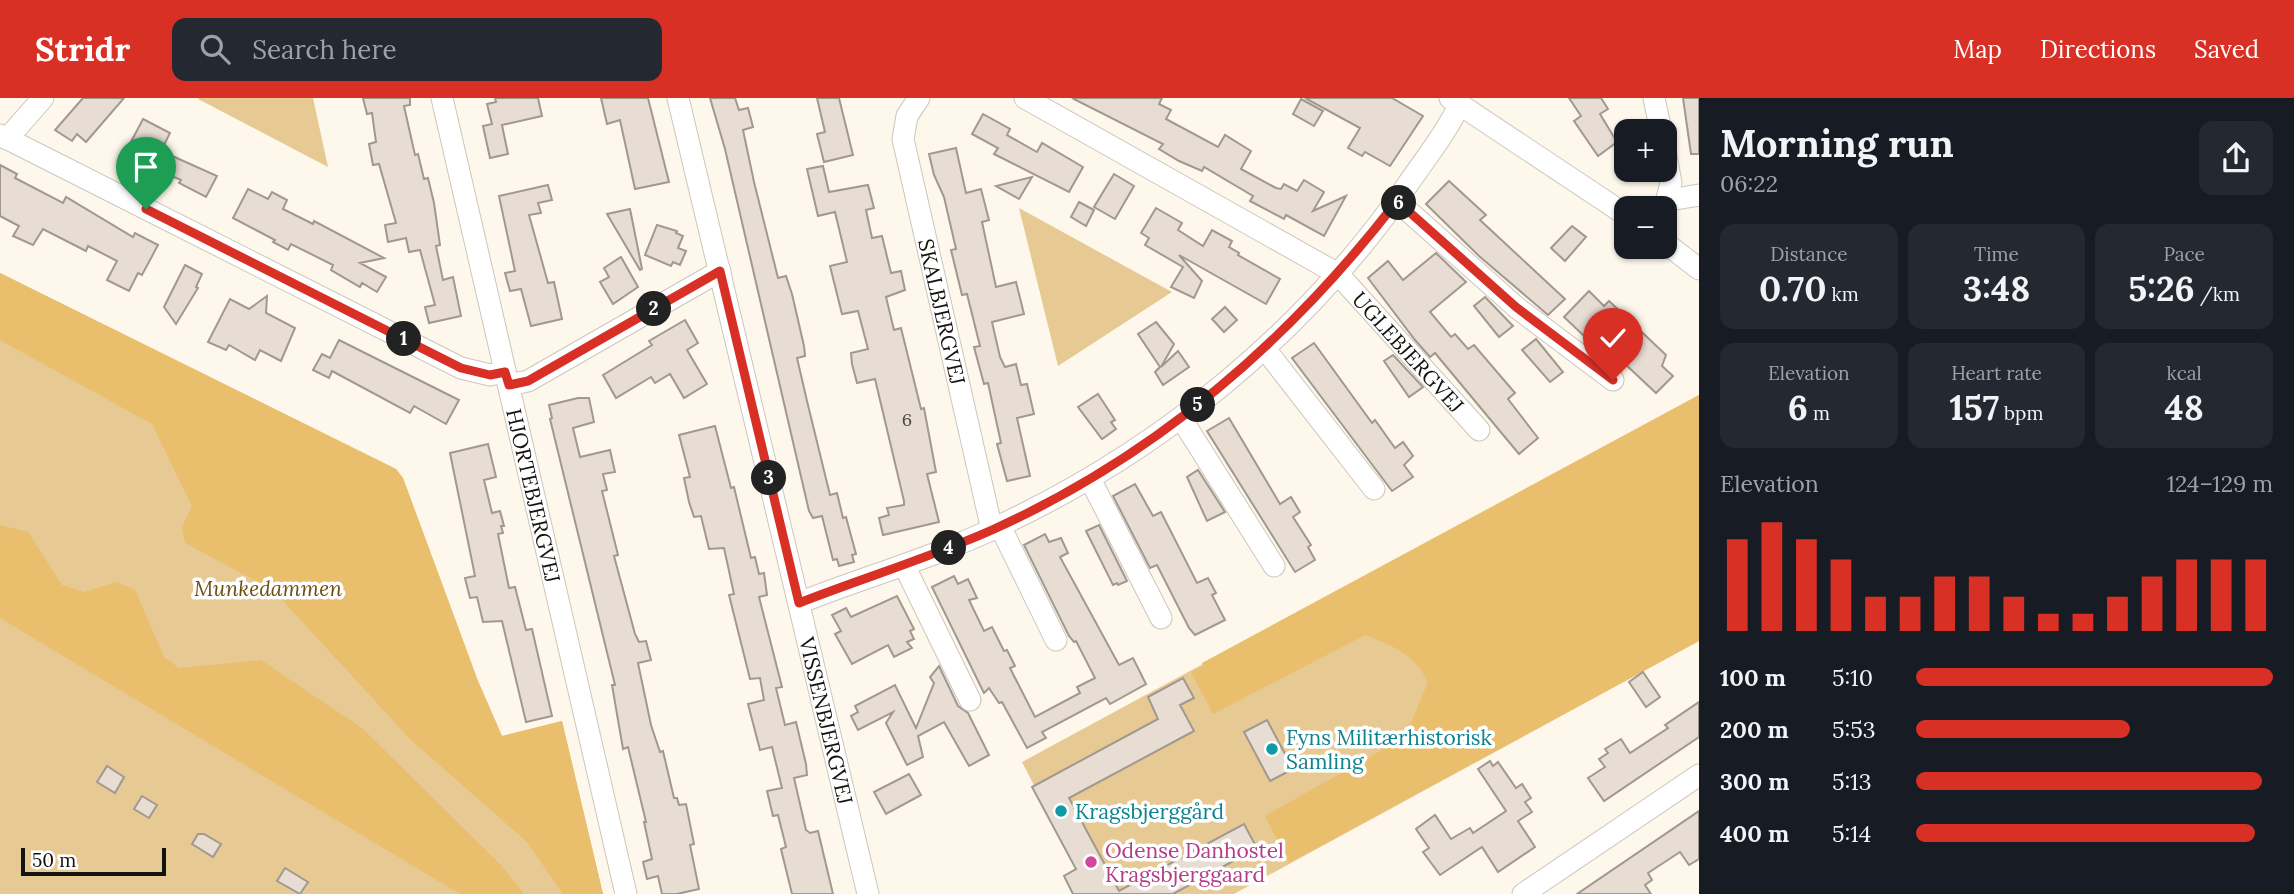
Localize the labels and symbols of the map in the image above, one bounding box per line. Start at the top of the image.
pin [116,137,176,209]
pin: 6 [1382,186,1416,220]
street label: SKALBJERGVEJ [913,236,972,387]
street label: UGLEBJERGVEJ [1347,286,1470,418]
pin: 2 [636,292,672,326]
pin [1583,308,1643,380]
pin: 1 [386,322,422,356]
pin: 5 [1180,388,1216,422]
street label: HJORTEBJERGVEJ [501,406,567,585]
house number: 6 [902,408,912,431]
pin: 3 [752,460,786,496]
pin: 4 [932,531,967,566]
park label: Munkedammen [194,575,342,602]
street label: VISSENBJERGVEJ [793,633,860,807]
place label: Fyns Militærhistorisk Samling [1286,724,1493,775]
marker: Fyns Militærhistorisk Samling [1264,741,1280,757]
place label: Kragsbjerggård [1075,798,1224,825]
marker: Kragsbjerggård [1053,803,1069,819]
place label: Odense Danhostel Kragsbjerggaard [1105,837,1284,888]
scale bar [21,845,166,877]
marker: Odense Danhostel Kragsbjerggaard [1083,854,1099,870]

